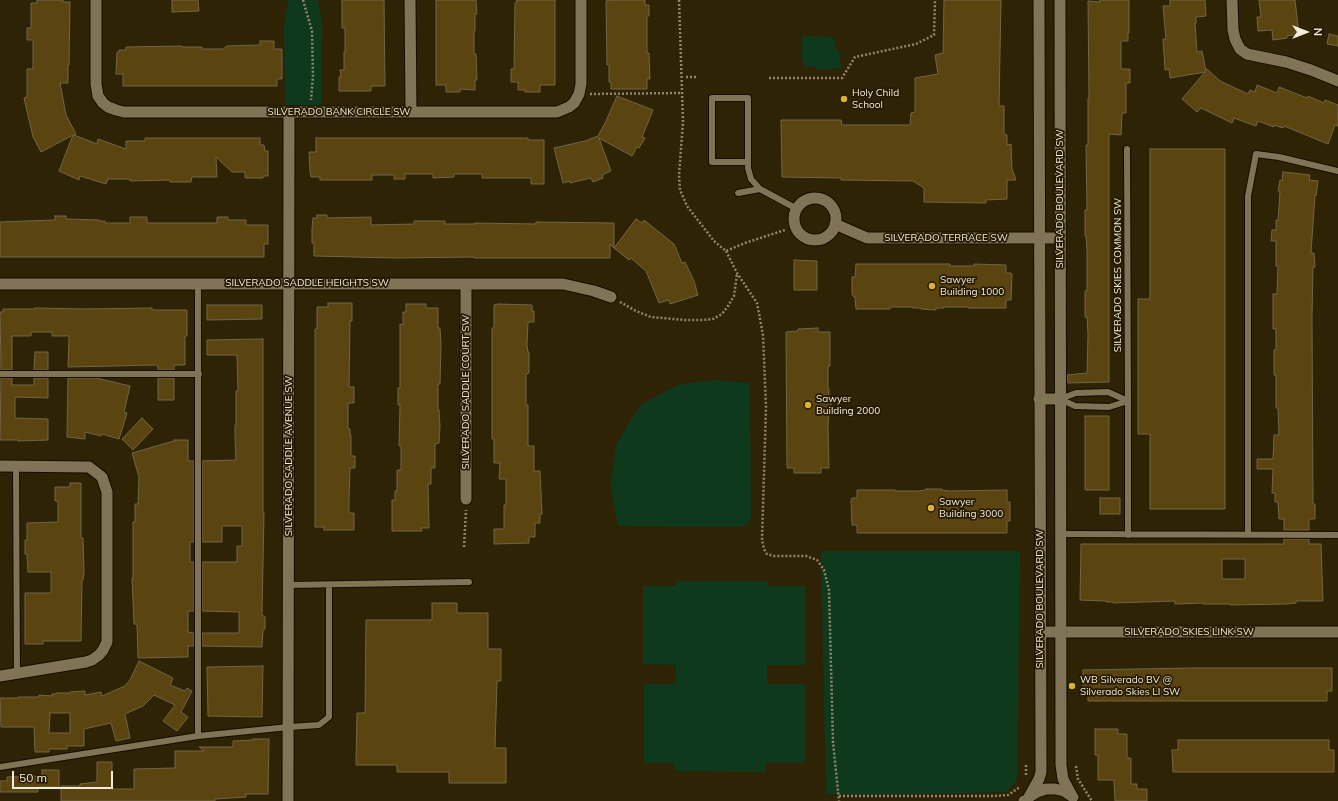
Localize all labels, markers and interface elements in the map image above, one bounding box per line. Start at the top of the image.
north arrow [1286,12,1326,52]
text: N [1311,28,1325,36]
place label: Holy Child School [852,87,899,110]
marker: Holy Child School [839,94,849,104]
street label: SILVERADO BANK CIRCLE SW [268,106,410,118]
street label: SILVERADO BOULEVARD SW [1054,129,1066,269]
street label: SILVERADO SKIES COMMON SW [1112,198,1124,352]
street label: SILVERADO TERRACE SW [884,232,1008,244]
place label: Sawyer Building 1000 [940,274,1004,298]
street label: SILVERADO SADDLE HEIGHTS SW [225,277,389,289]
marker: Sawyer Building 1000 [927,281,937,291]
street label: SILVERADO SADDLE COURT SW [460,315,472,469]
street label: SILVERADO SADDLE AVENUE SW [283,376,295,536]
place label: Sawyer Building 2000 [816,393,880,416]
marker: Sawyer Building 2000 [803,400,813,410]
place label: Sawyer Building 3000 [939,496,1003,520]
marker: Sawyer Building 3000 [926,503,936,513]
street label: SILVERADO BOULEVARD SW [1034,529,1046,669]
street label: SILVERADO SKIES LINK SW [1124,626,1254,638]
place label: WB Silverado BV @ Silverado Skies LI SW [1080,674,1180,698]
marker: WB Silverado BV @ Silverado Skies LI SW [1067,681,1077,691]
scale bar [14,763,115,789]
text: 50 m [19,770,47,785]

